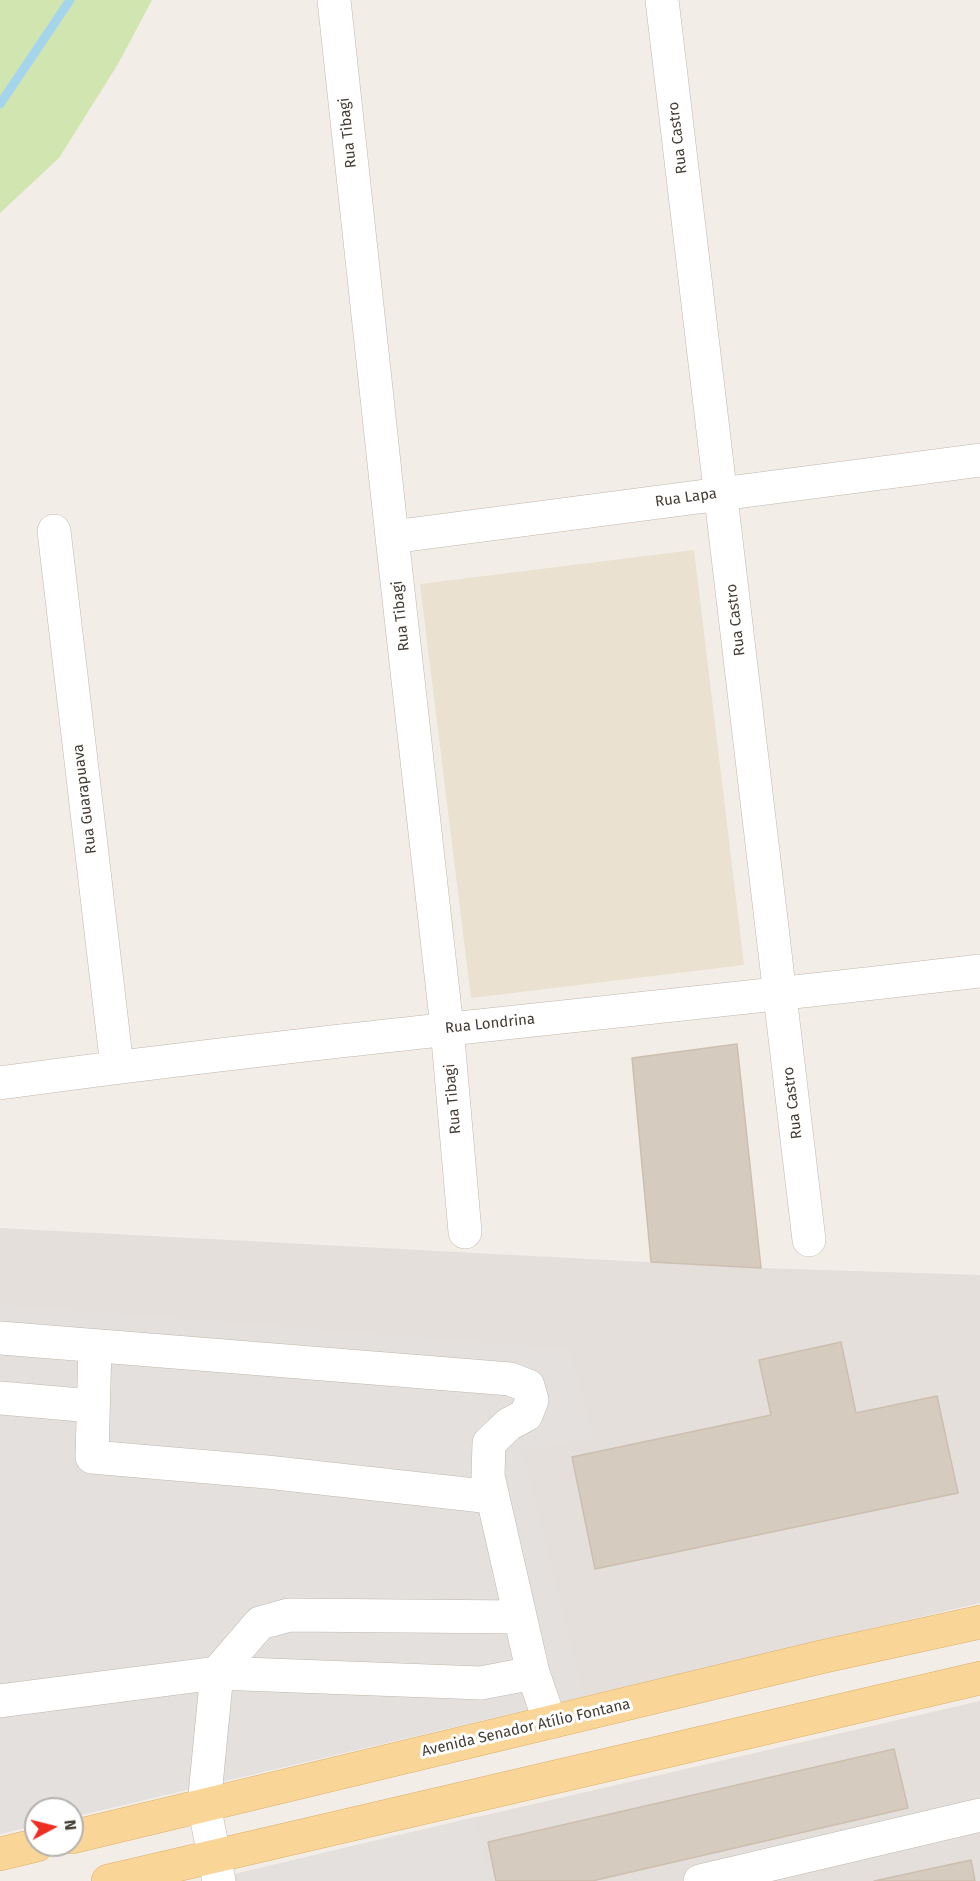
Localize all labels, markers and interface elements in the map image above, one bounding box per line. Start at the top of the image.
street label: Rua Tibagi [335,97,361,169]
street label: Rua Castro [665,101,691,175]
street label: Rua Lapa [654,485,718,511]
street label: Rua Tibagi [388,580,414,652]
street label: Rua Castro [723,583,749,657]
street label: Rua Guarapuava [69,743,101,855]
street label: Rua Londrina [444,1010,536,1038]
street label: Rua Tibagi [441,1063,465,1135]
street label: Rua Castro [780,1066,806,1140]
street label: Avenida Senador Atílio Fontana [420,1695,632,1761]
north arrow [24,1797,84,1857]
text: N [60,1819,80,1831]

